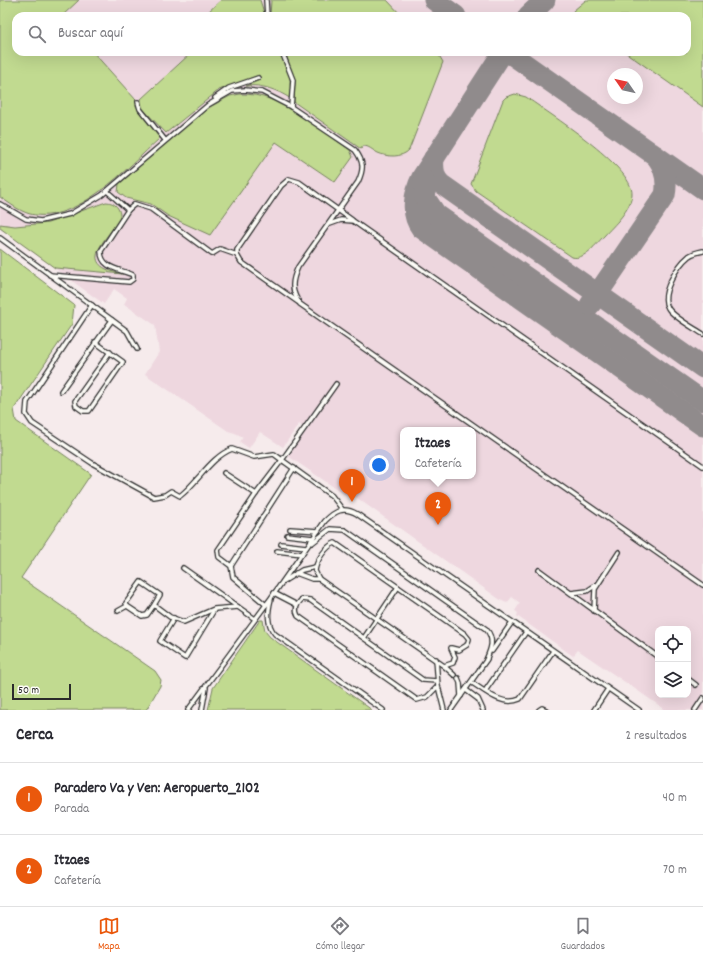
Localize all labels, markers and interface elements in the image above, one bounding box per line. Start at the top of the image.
search box [12,12,691,56]
icon: search [26,23,48,45]
text: Buscar aquí [58,23,123,45]
north arrow [607,68,643,104]
popup [400,427,476,479]
text: Itzaes [415,433,451,455]
your location [369,455,389,475]
text: Cafetería [415,455,461,474]
pin: 1 [339,469,365,502]
pin: 2 [425,492,451,525]
map controls [655,626,691,698]
button: locate [655,626,691,662]
button: layers [655,662,691,698]
scale bar [12,682,71,701]
text: 50 m [18,683,39,699]
text: Cerca [16,724,53,748]
text: 2 resultados [625,727,687,746]
text: Paradero Va y Ven: Aeropuerto_2102 [54,778,260,800]
text: 1 [28,789,30,808]
text: 40 m [663,789,687,808]
text: Parada [54,800,89,819]
text: Itzaes [54,850,90,872]
text: 2 [26,861,32,880]
text: 70 m [663,861,687,880]
text: Cafetería [54,872,101,891]
tab: Mapa [98,915,120,955]
tab: Cómo llegar [316,915,365,955]
tab: Guardados [561,915,605,955]

